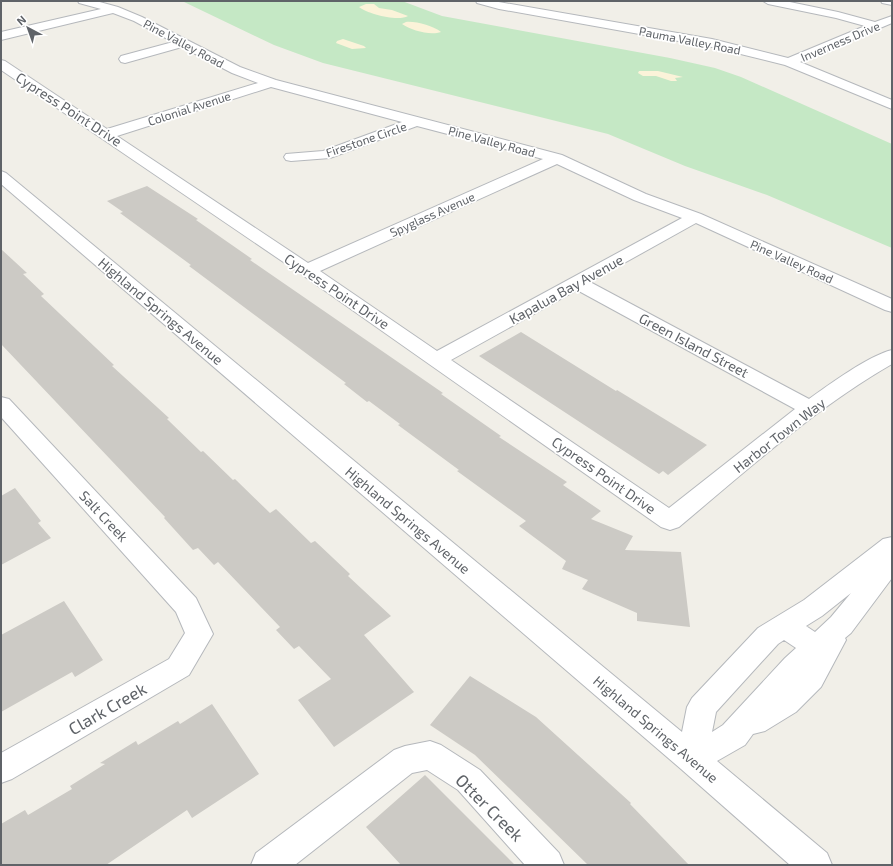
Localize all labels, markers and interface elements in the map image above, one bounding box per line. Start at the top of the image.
north arrow [8,8,48,48]
text: N [14,13,28,28]
street label: Pine Valley Road [141,16,227,70]
street label: Inverness Drive [798,18,882,64]
street label: Pauma Valley Road [638,23,742,57]
street label: Cypress Point Drive [13,68,125,150]
street label: Colonial Avenue [146,88,232,128]
street label: Firestone Circle [324,119,408,159]
street label: Pine Valley Road [447,123,537,159]
street label: Spyglass Avenue [387,189,477,239]
street label: Pine Valley Road [748,236,836,286]
street label: Cypress Point Drive [281,250,393,332]
street label: Kapalua Bay Avenue [506,251,626,327]
street label: Highland Springs Avenue [95,254,227,368]
street label: Green Island Street [636,309,752,381]
street label: Harbor Town Way [730,393,829,476]
street label: Cypress Point Drive [549,433,659,517]
street label: Highland Springs Avenue [342,463,474,577]
street label: Salt Creek [76,487,132,545]
street label: Highland Springs Avenue [590,672,722,786]
street label: Clark Creek [65,678,150,738]
street label: Otter Creek [452,769,528,845]

